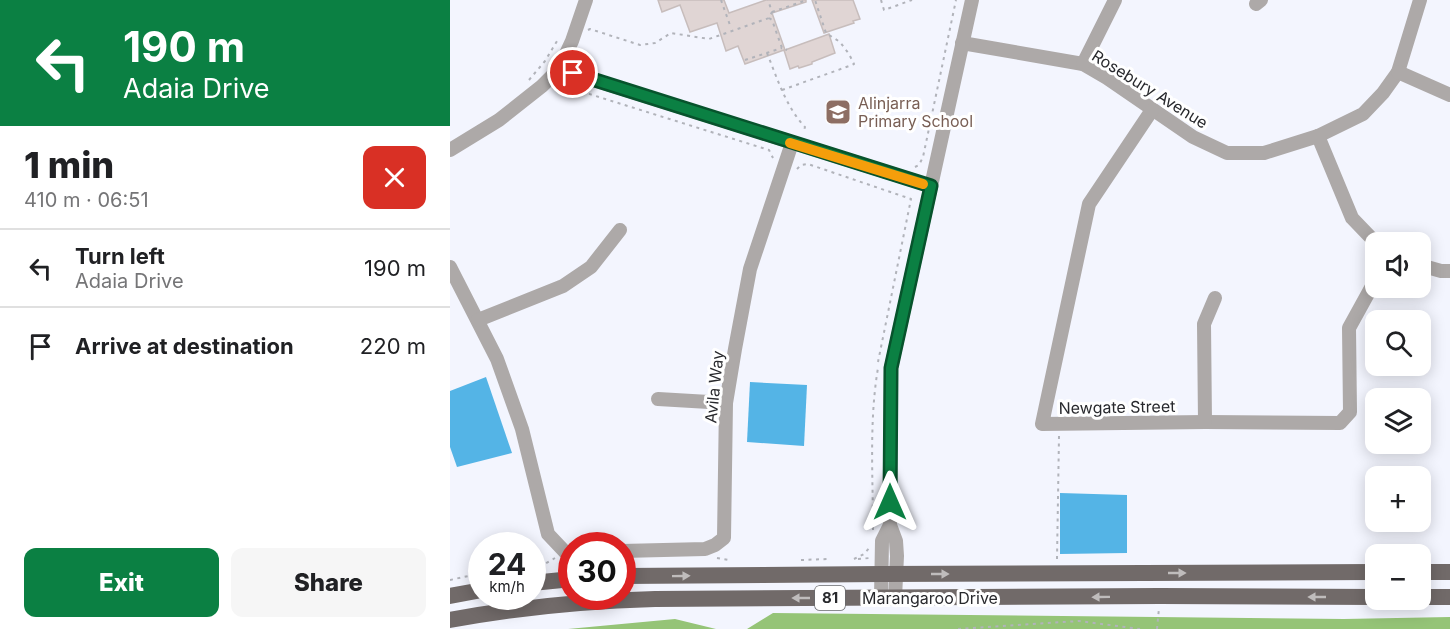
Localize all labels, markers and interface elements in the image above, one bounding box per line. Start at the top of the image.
text: 190 m [123,21,245,72]
icon: left [24,24,102,102]
street label: Rosebury Avenue [1088,45,1212,133]
pin [547,47,598,98]
icon: arrive [556,56,589,89]
text: Adaia Drive [123,72,270,105]
place label: Alinjarra Primary School [858,93,973,131]
school or university icon: Alinjarra Primary School [823,97,853,127]
text: 1 min [24,143,114,187]
button: close [363,146,426,209]
text: 410 m · 06:51 [24,188,149,212]
map controls [1365,232,1431,610]
button: sound [1365,232,1431,298]
text: Turn left [75,243,165,269]
icon: left [24,252,57,285]
text: 190 m [364,255,426,281]
text: Adaia Drive [75,269,184,293]
button: search [1365,310,1431,376]
icon: arrive [24,330,57,363]
text: Arrive at destination [75,333,294,359]
text: 220 m [360,333,426,359]
street label: Avila Way [700,350,728,424]
button: layers [1365,388,1431,454]
street label: Newgate Street [1058,396,1176,418]
button: + [1365,466,1431,532]
position arrow [858,470,922,534]
speed limit sign: 30 [558,532,636,610]
button: − [1365,544,1431,610]
text: 24 [488,546,526,582]
button: Exit [24,548,219,617]
button: Share [231,548,426,617]
one-way arrow [1168,568,1187,578]
one-way arrow [931,569,950,579]
one-way arrow [671,571,690,581]
text: km/h [489,577,525,596]
road number: 81 [815,586,845,610]
street label: Marangaroo Drive [862,588,998,608]
one-way arrow [1092,592,1111,602]
one-way arrow [1308,592,1327,602]
one-way arrow [792,593,811,603]

